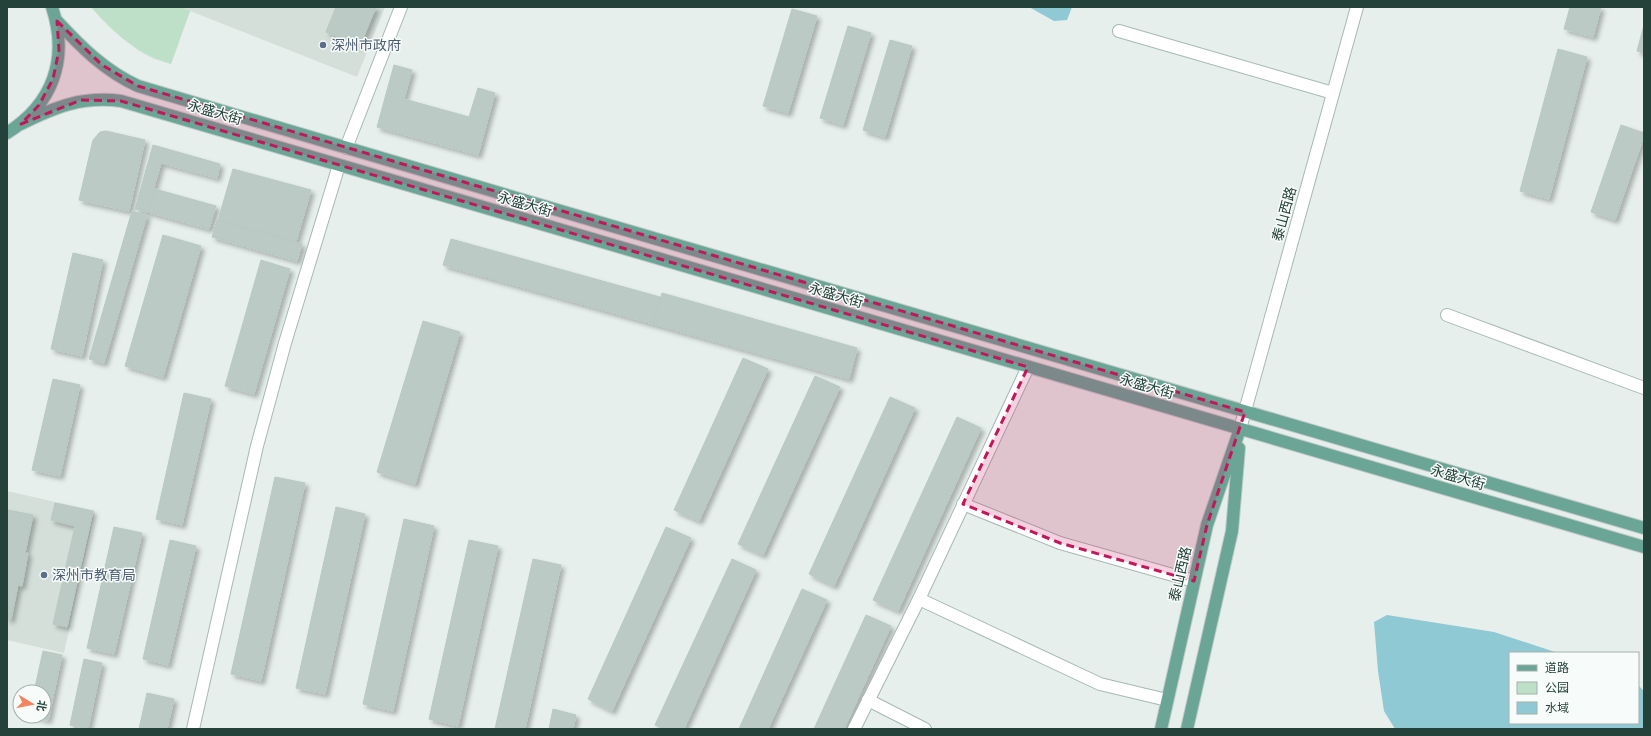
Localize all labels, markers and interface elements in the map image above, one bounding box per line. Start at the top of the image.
place label: 深州市政府 [331,36,401,54]
marker: 深州市政府 [318,40,328,50]
street label: 永盛大街 [186,96,244,128]
street label: 泰山西路 [1268,185,1300,243]
street label: 永盛大街 [496,188,554,220]
street label: 永盛大街 [807,279,865,311]
street label: 永盛大街 [1118,370,1176,402]
street label: 永盛大街 [1429,461,1487,493]
street label: 泰山西路 [1165,545,1195,603]
place label: 深州市教育局 [52,566,136,584]
marker: 深州市教育局 [39,570,49,580]
legend [1509,652,1639,724]
text: 道路 [1545,660,1569,675]
text: 公园 [1545,680,1569,695]
north arrow [12,684,52,724]
text: 北 [34,699,50,712]
text: 水域 [1545,700,1569,715]

